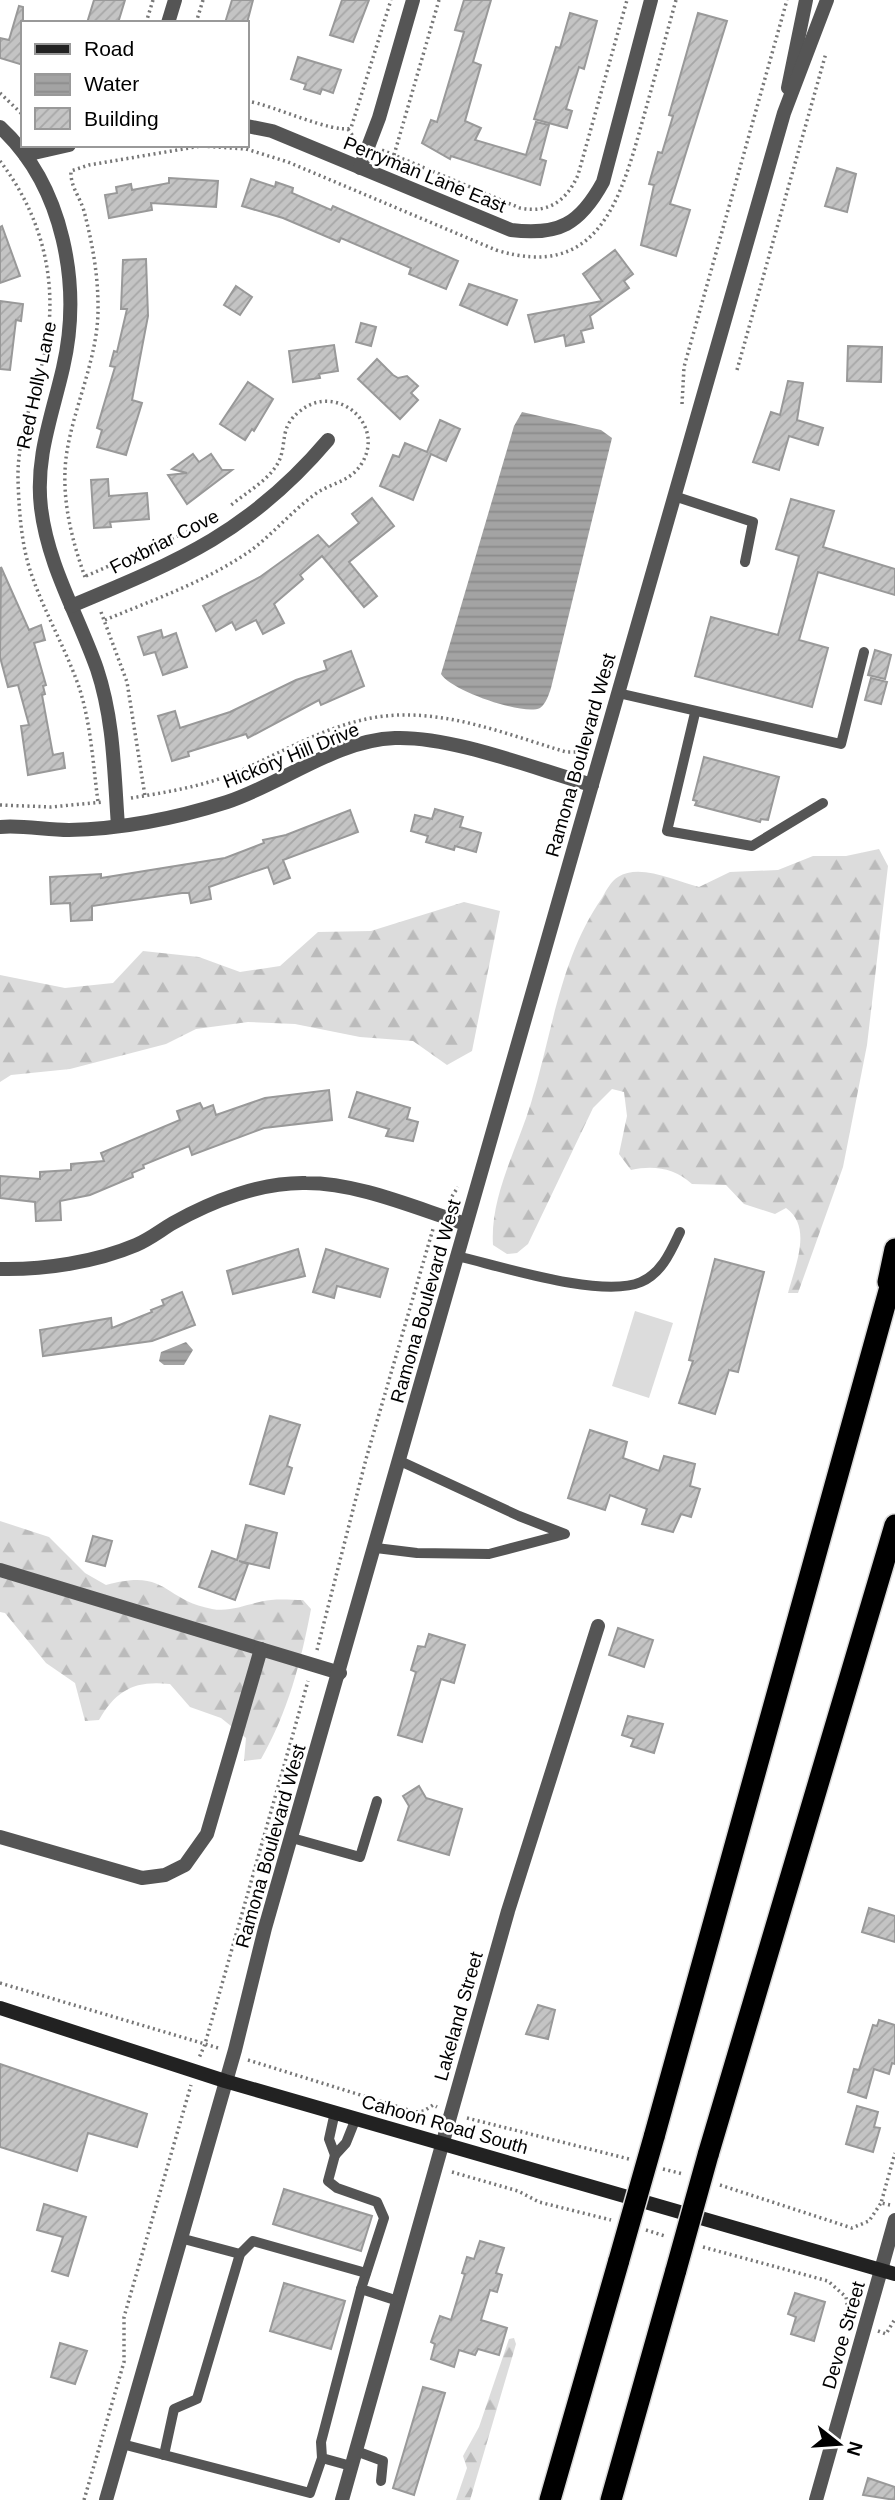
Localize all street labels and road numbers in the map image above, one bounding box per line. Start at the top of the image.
street label: Perryman Lane East [341,132,510,217]
street label: Red Holly Lane [13,319,60,451]
street label: Foxbriar Cove [106,505,222,578]
street label: Ramona Boulevard West [541,650,620,859]
street label: Hickory Hill Drive [220,719,362,792]
street label: Ramona Boulevard West [386,1196,465,1405]
street label: Ramona Boulevard West [231,1741,310,1950]
street label: Lakeland Street [430,1949,487,2083]
street label: Cahoon Road South [359,2091,531,2158]
street label: Devoe Street [818,2278,869,2391]

